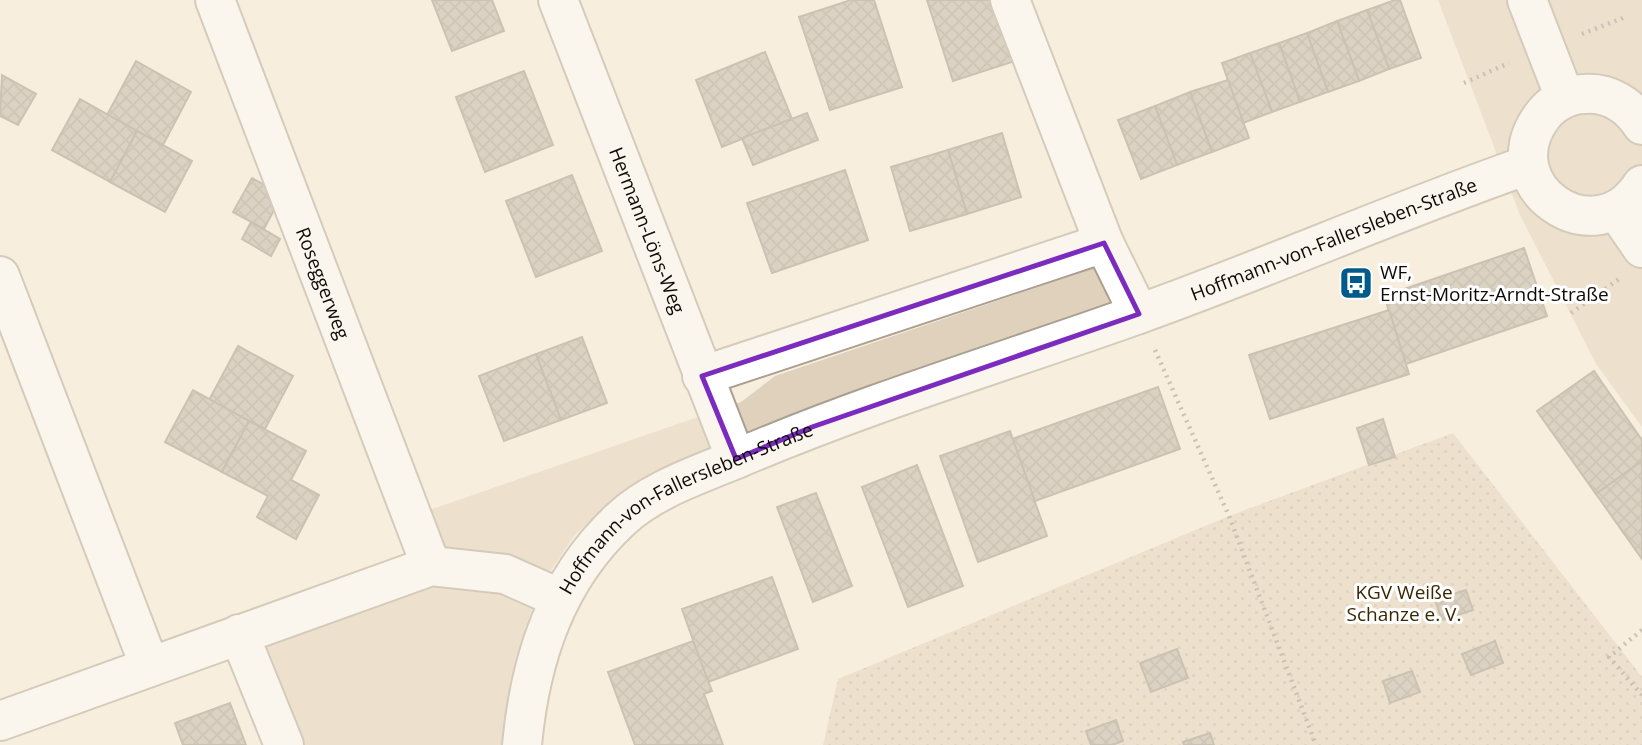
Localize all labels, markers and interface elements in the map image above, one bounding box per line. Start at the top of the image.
street label: Hermann-Löns-Weg [603,143,691,317]
street label: Hoffmann-von-Fallersleben-Straße [1187,172,1481,307]
street label: Roseggerweg [290,223,356,343]
place label: WF, Ernst-Moritz-Arndt-Straße [1380,259,1609,307]
bus stop icon: WF, Ernst-Moritz-Arndt-Straße [1337,264,1375,302]
street label: Hoffmann-von-Fallersleben-Straße [553,416,817,599]
park label: KGV Weiße Schanze e. V. [1347,579,1461,627]

